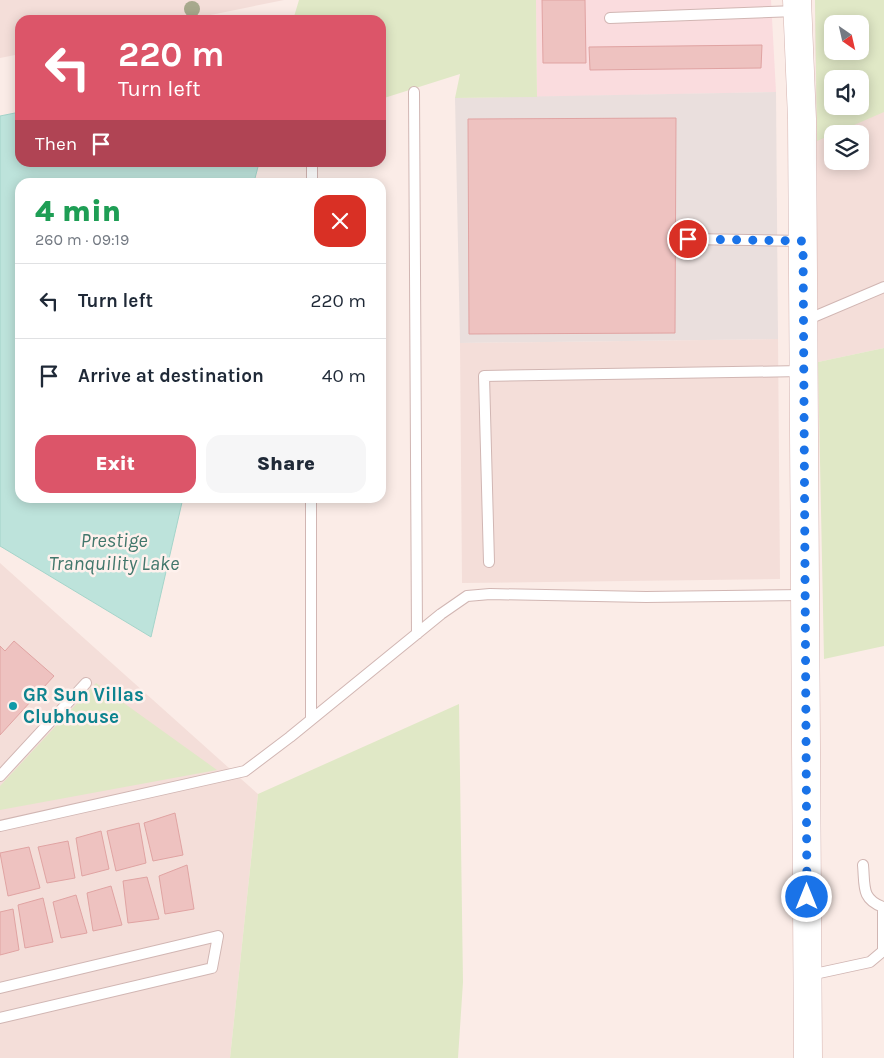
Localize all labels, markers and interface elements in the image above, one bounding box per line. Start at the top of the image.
north arrow [824,15,869,60]
map controls [824,15,869,170]
text: 220 m [118,34,225,75]
icon: left [35,35,100,100]
button: sound [824,70,869,115]
text: Turn left [118,76,201,102]
button: layers [824,125,869,170]
icon: arrive [87,130,115,158]
text: Then [35,133,77,155]
text: 4 min [35,193,121,229]
button: close [314,195,366,247]
pin [667,218,709,260]
icon: arrive [674,225,702,253]
text: 260 m · 09:19 [35,230,129,249]
icon: left [35,287,63,315]
text: Turn left [78,290,153,312]
text: 220 m [310,290,366,312]
icon: arrive [35,362,63,390]
text: Arrive at destination [78,365,264,387]
text: 40 m [322,365,366,387]
button: Exit [35,435,196,493]
button: Share [206,435,366,493]
water label: Prestige Tranquility Lake [49,529,179,575]
place label: GR Sun Villas Clubhouse [23,684,144,728]
marker: GR Sun Villas Clubhouse [7,700,19,712]
position arrow [780,870,832,922]

